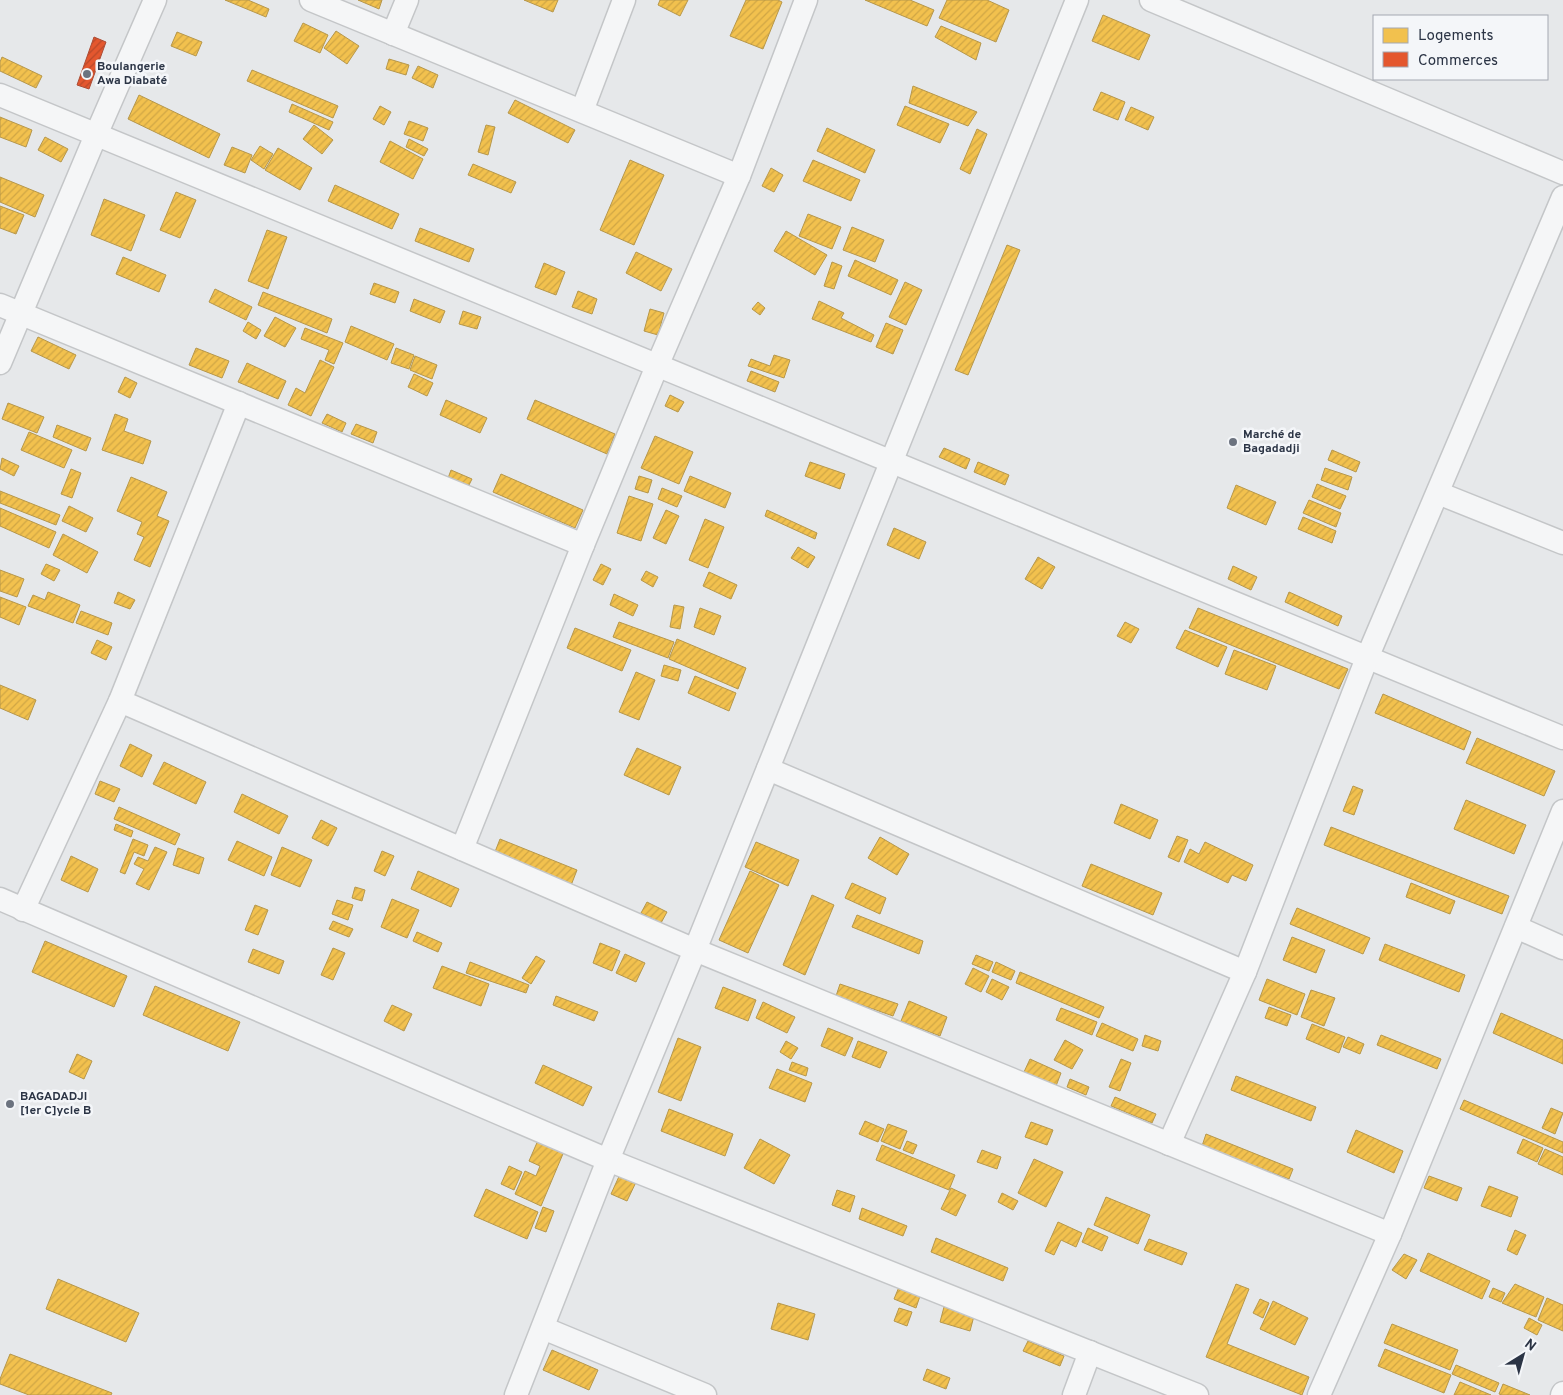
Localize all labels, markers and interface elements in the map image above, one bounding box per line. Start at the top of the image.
legend [1373,15,1548,80]
text: Logements [1418,27,1494,46]
text: Commerces [1418,52,1498,71]
place label: Boulangerie Awa Diabaté [97,59,167,89]
marker: Boulangerie Awa Diabaté [81,68,93,80]
place label: Marché de Bagadadji [1243,427,1301,457]
marker: Marché de Bagadadji [1227,436,1239,448]
place label: BAGADADJI [1er C]ycle B [20,1089,91,1119]
marker: BAGADADJI [1er C]ycle B [4,1098,16,1110]
north arrow [1498,1330,1548,1380]
text: N [1521,1336,1539,1356]

